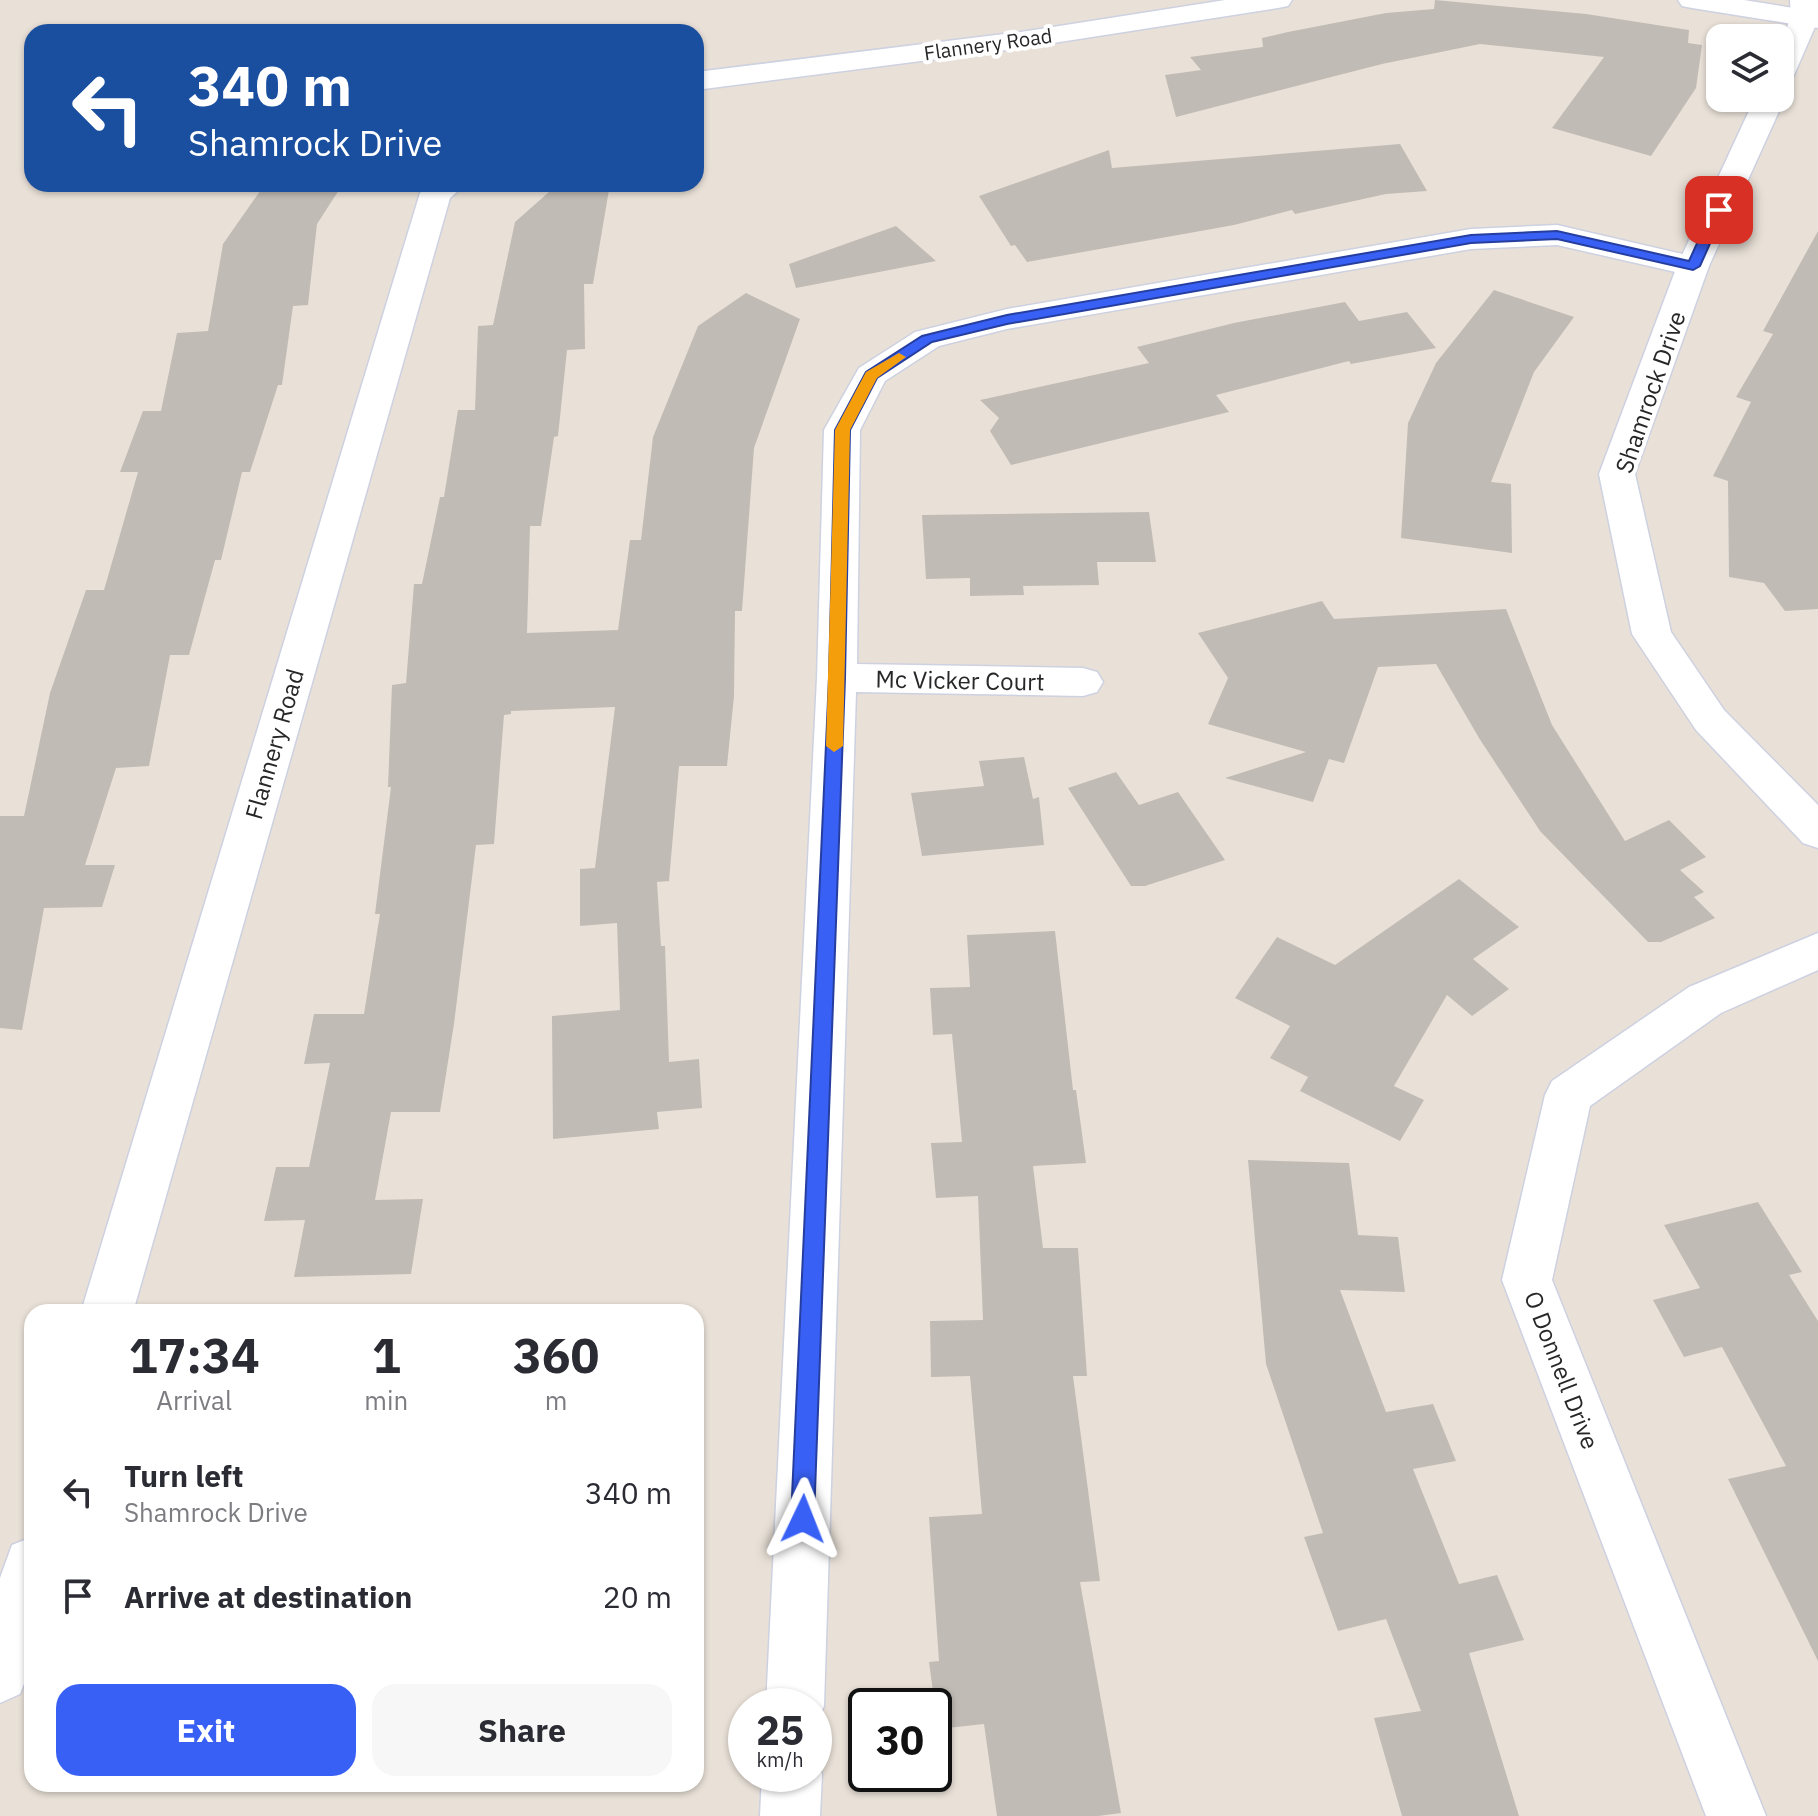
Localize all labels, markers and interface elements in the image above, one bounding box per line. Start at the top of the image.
street label: Flannery Road [922,22,1054,66]
map controls [1706,24,1794,112]
button: layers [1706,24,1794,112]
text: 340 m [188,49,352,121]
icon: left [56,56,160,160]
text: Shamrock Drive [188,119,442,166]
pin [1685,176,1753,244]
icon: arrive [1697,188,1741,232]
street label: Shamrock Drive [1607,307,1693,477]
street label: Mc Vicker Court [875,663,1045,697]
street label: Flannery Road [237,665,311,823]
street label: O Donnell Drive [1517,1286,1607,1454]
text: 17:34 [129,1324,260,1386]
text: 1 [372,1324,401,1386]
text: 360 [513,1324,599,1386]
text: Arrival [156,1383,232,1417]
text: min [364,1383,408,1417]
text: m [545,1383,567,1417]
text: Turn left [124,1456,243,1495]
icon: left [56,1470,100,1514]
text: 340 m [585,1473,672,1512]
position arrow [761,1477,845,1561]
text: Shamrock Drive [124,1495,308,1529]
icon: arrive [56,1574,100,1618]
text: Arrive at destination [124,1577,412,1616]
text: 20 m [603,1577,672,1616]
button: Exit [56,1684,356,1776]
button: Share [372,1684,672,1776]
speed limit sign: 30 [848,1688,952,1792]
text: 25 [756,1704,804,1756]
text: km/h [756,1746,804,1773]

